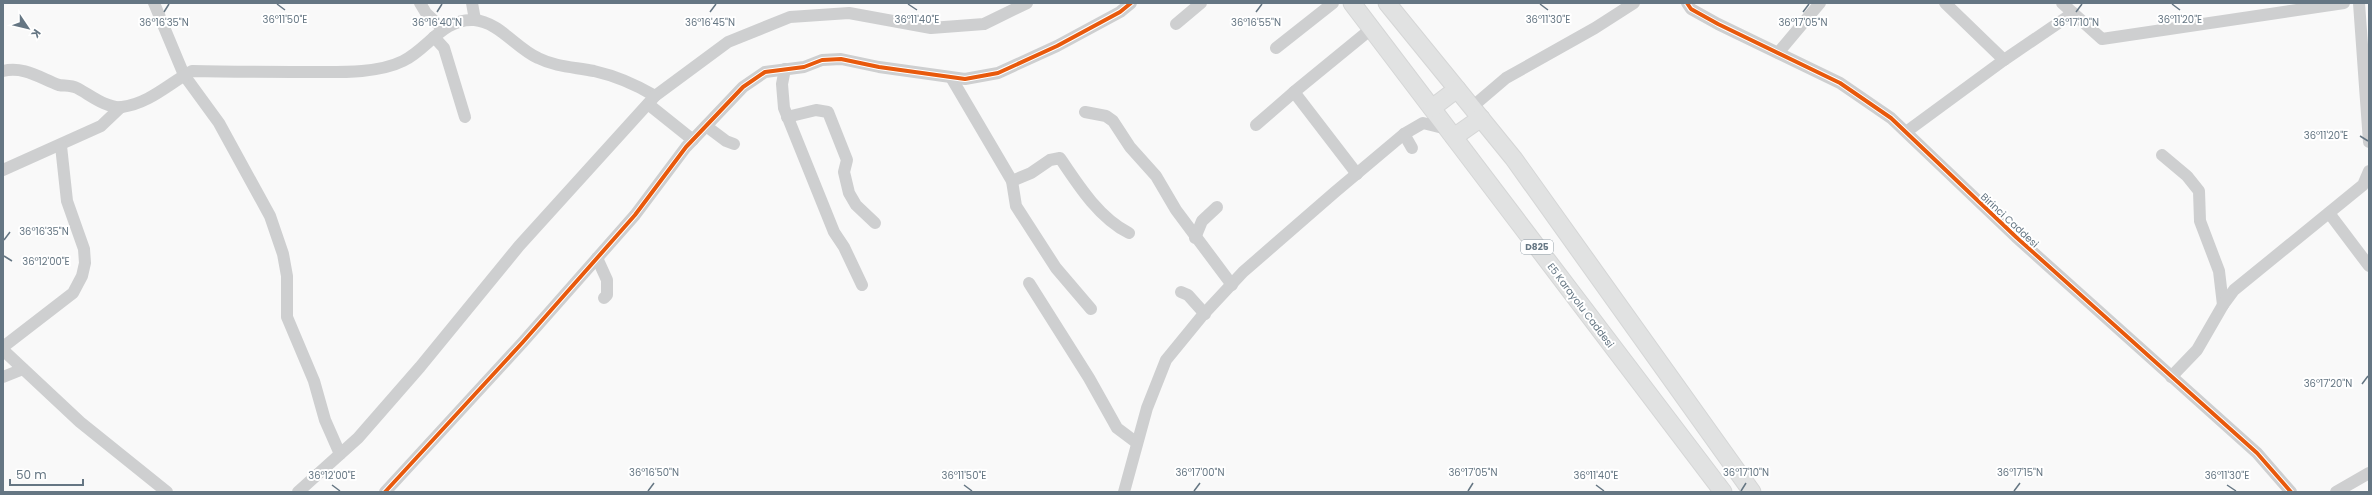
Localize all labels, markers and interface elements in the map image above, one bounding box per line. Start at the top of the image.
north arrow [8,8,48,48]
text: 36°11'50"E [263,12,307,27]
text: 36°11'40"E [895,12,939,27]
text: 36°11'30"E [1526,12,1570,27]
text: 36°11'20"E [2158,12,2202,27]
text: 36°16'35"N [139,15,189,30]
text: 36°16'40"N [412,15,462,30]
text: 36°16'45"N [685,15,735,30]
text: 36°16'55"N [1231,15,1281,30]
text: 36°17'05"N [1778,15,1828,30]
text: 36°17'10"N [2053,15,2099,30]
text: K [27,26,45,42]
text: 36°11'20"E [2304,128,2348,143]
street label: Birinci Caddesi [1977,190,2042,251]
text: 36°16'35"N [19,224,69,239]
road number: D825 [1521,240,1553,254]
text: 36°12'00"E [22,254,70,269]
street label: E5 Karayolu Caddesi [1544,260,1618,351]
text: 36°17'20"N [2304,376,2352,391]
scale bar [10,461,83,487]
text: 36°16'50"N [629,465,679,480]
text: 36°17'00"N [1175,465,1225,480]
text: 36°17'05"N [1448,465,1498,480]
text: 36°17'10"N [1723,465,1769,480]
text: 36°17'15"N [1997,465,2043,480]
text: 50 m [16,466,47,483]
text: 36°12'00"E [308,468,356,483]
text: 36°11'50"E [942,468,986,483]
text: 36°11'40"E [1574,468,1618,483]
text: 36°11'30"E [2205,468,2249,483]

